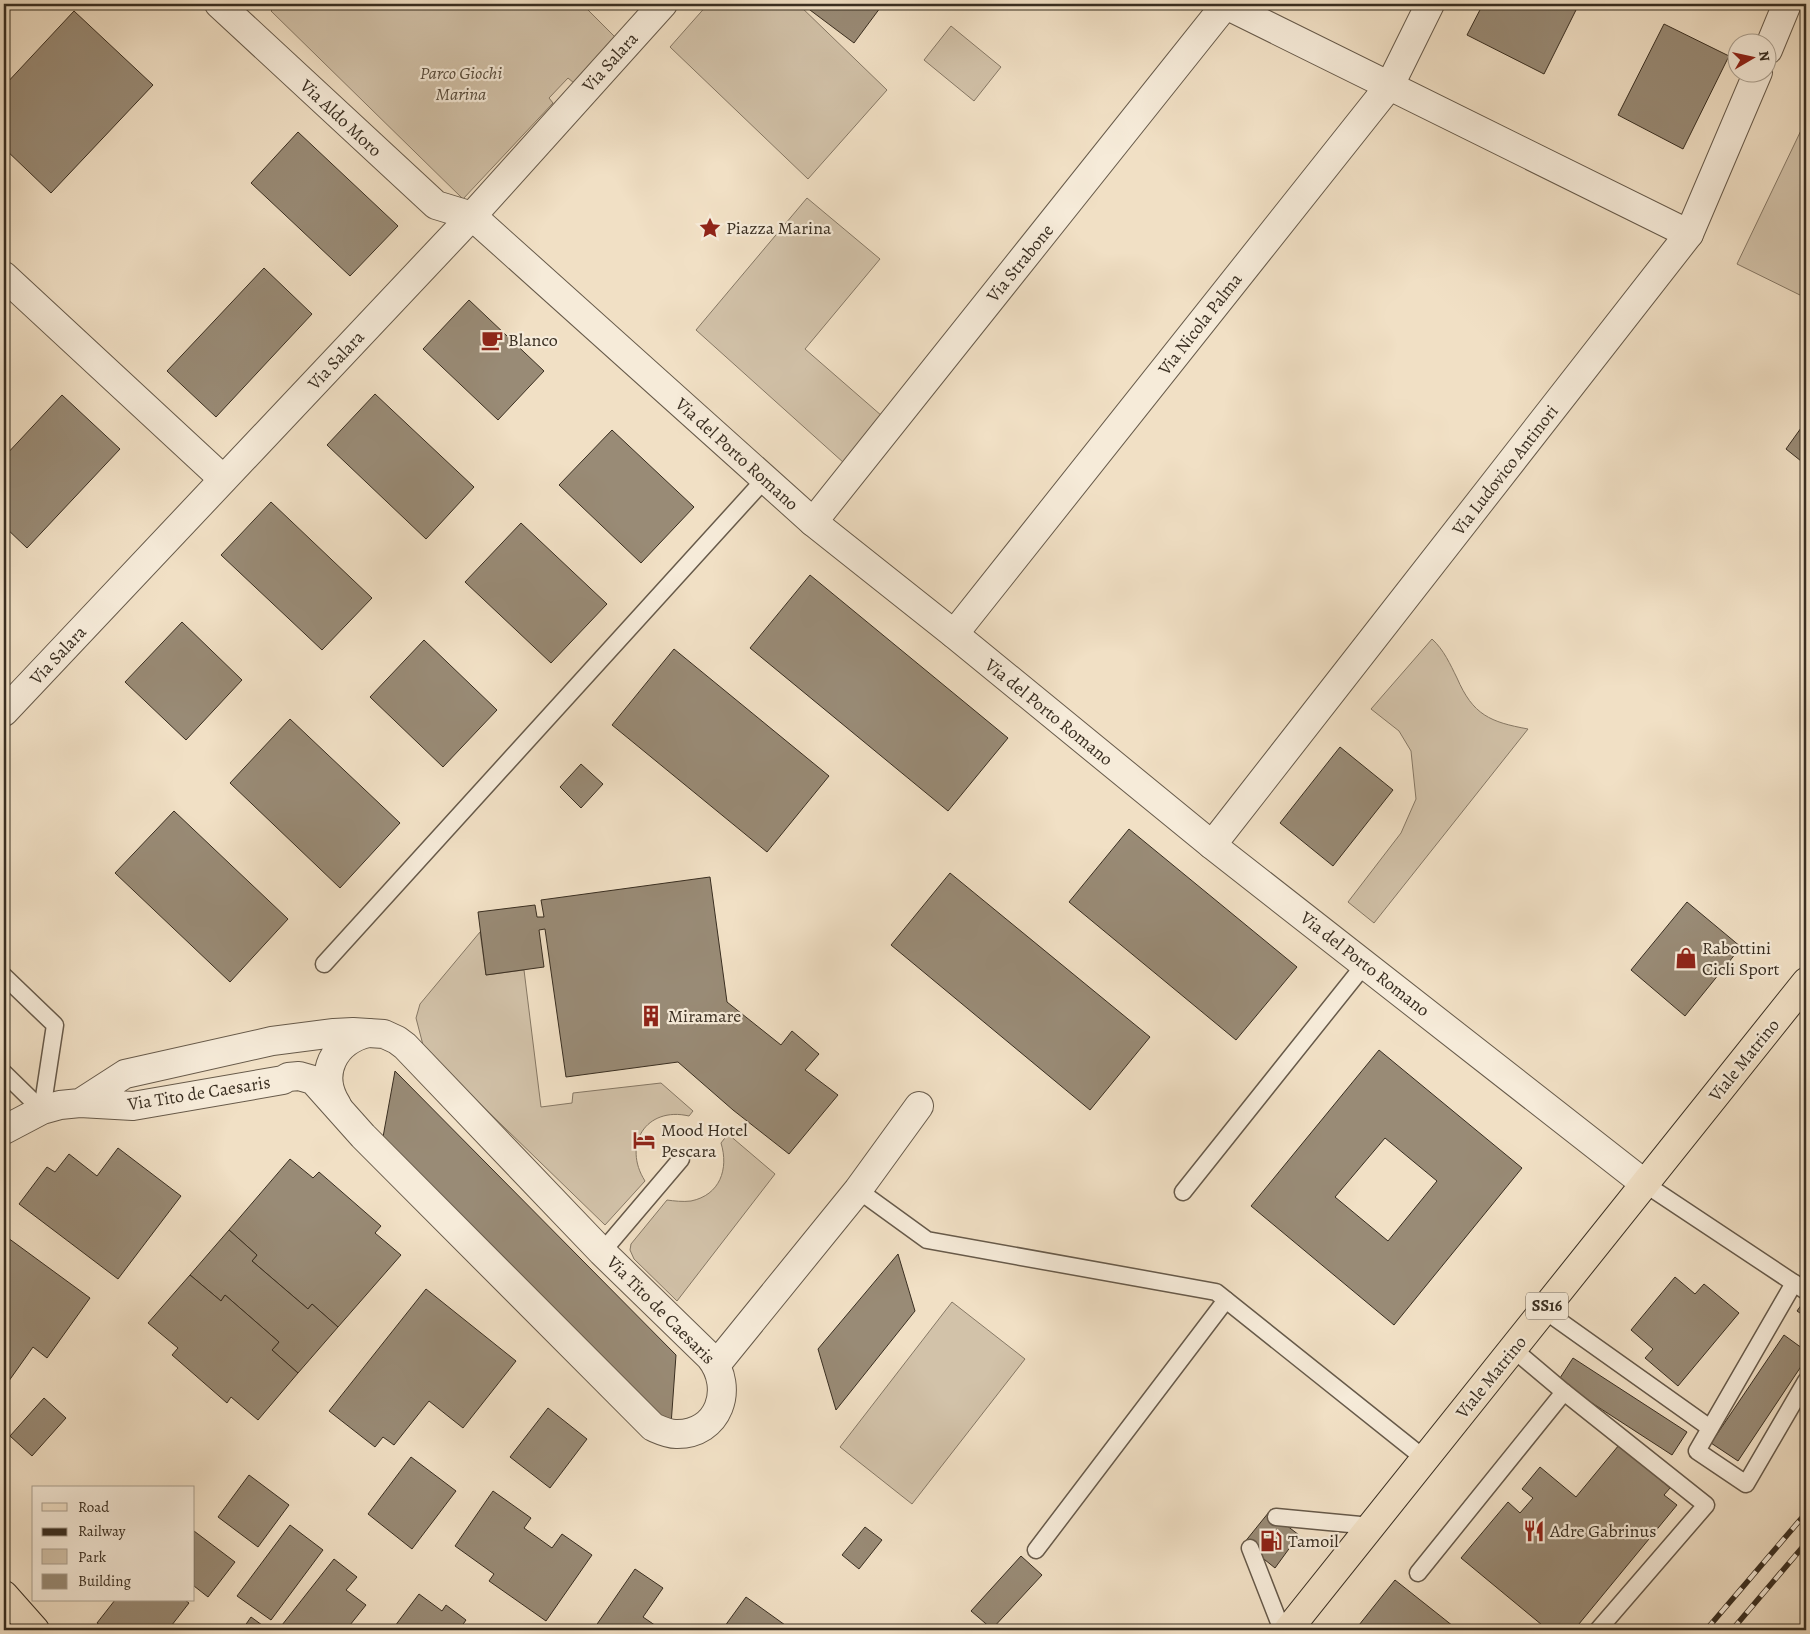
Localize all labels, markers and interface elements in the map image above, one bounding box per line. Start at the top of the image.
street label: Via Salara [576,26,644,98]
north arrow [1728,32,1778,82]
text: N [1754,50,1775,63]
park label: Parco Giochi Marina [420,61,502,106]
street label: Via Aldo Moro [294,73,387,162]
place icon: Piazza Marina [697,215,723,241]
place label: Piazza Marina [726,216,832,240]
street label: Via Strabone [980,219,1059,308]
street label: Via Nicola Palma [1152,267,1248,381]
street label: Via Salara [302,325,370,396]
cafe icon: Blanco [479,327,505,353]
place label: Blanco [508,328,558,352]
street label: Via del Porto Romano [670,392,804,516]
street label: Via Ludovico Antinori [1446,400,1563,541]
street label: Via Salara [24,620,92,691]
street label: Via del Porto Romano [979,652,1118,771]
street label: Via del Porto Romano [1295,905,1435,1022]
place label: Rabottini Cicli Sport [1702,936,1780,981]
shop icon: Rabottini Cicli Sport [1673,945,1699,971]
building icon: Miramare [638,1003,664,1029]
place label: Miramare [668,1004,741,1028]
street label: Viale Matrino [1703,1014,1785,1107]
street label: Via Tito de Caesaris [125,1070,272,1116]
place label: Mood Hotel Pescara [661,1118,748,1163]
hotel icon: Mood Hotel Pescara [631,1127,657,1153]
street label: Via Tito de Caesaris [601,1250,720,1369]
road number: SS16 [1526,1292,1568,1320]
street label: Viale Matrino [1450,1331,1532,1424]
legend [32,1486,195,1602]
text: Road [78,1497,110,1517]
restaurant icon: Adre Gabrinus [1521,1518,1547,1544]
place label: Adre Gabrinus [1549,1519,1656,1543]
text: Railway [78,1521,126,1541]
fuel station icon: Tamoil [1258,1528,1284,1554]
place label: Tamoil [1288,1529,1339,1553]
text: Park [78,1547,107,1567]
text: Building [78,1571,131,1591]

